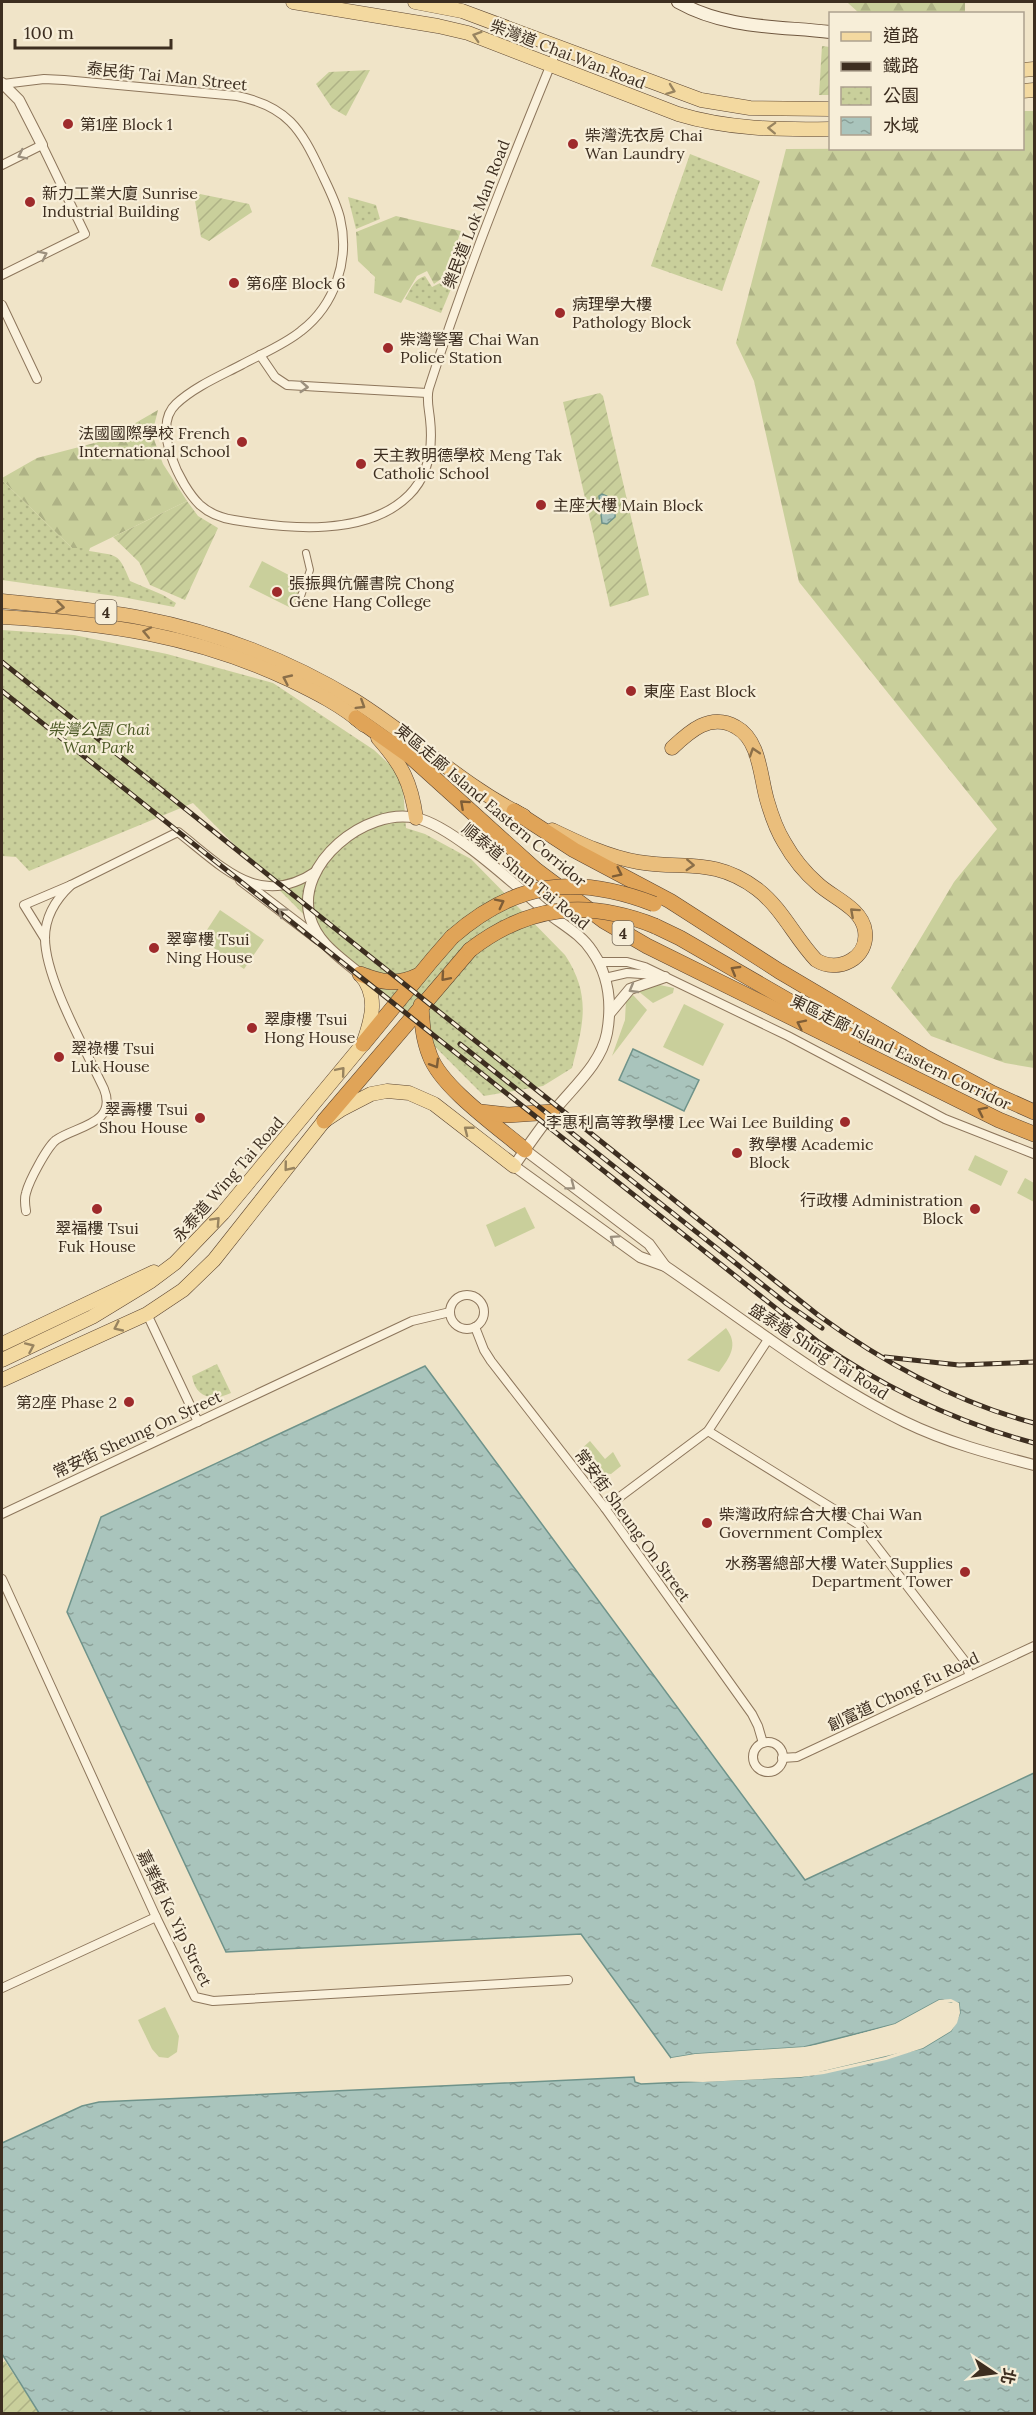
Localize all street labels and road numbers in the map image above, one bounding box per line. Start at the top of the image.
street label: 柴灣道 Chai Wan Road [488,15,649,93]
street label: 泰民街 Tai Man Street [86,58,249,94]
street label: 樂民道 Lok Man Road [438,136,514,291]
road number: 4 [96,600,116,624]
street label: 東區走廊 Island Eastern Corridor [391,719,591,891]
street label: 順泰道 Shun Tai Road [458,818,594,934]
road number: 4 [612,921,634,945]
street label: 東區走廊 Island Eastern Corridor [787,990,1015,1114]
street label: 永泰道 Wing Tai Road [168,1112,288,1246]
street label: 盛泰道 Shing Tai Road [746,1298,893,1404]
street label: 常安街 Sheung On Street [49,1386,225,1482]
street label: 常安街 Sheung On Street [571,1445,696,1606]
street label: 創富道 Chong Fu Road [824,1647,982,1735]
street label: 嘉業街 Ka Yip Street [133,1847,217,1990]

